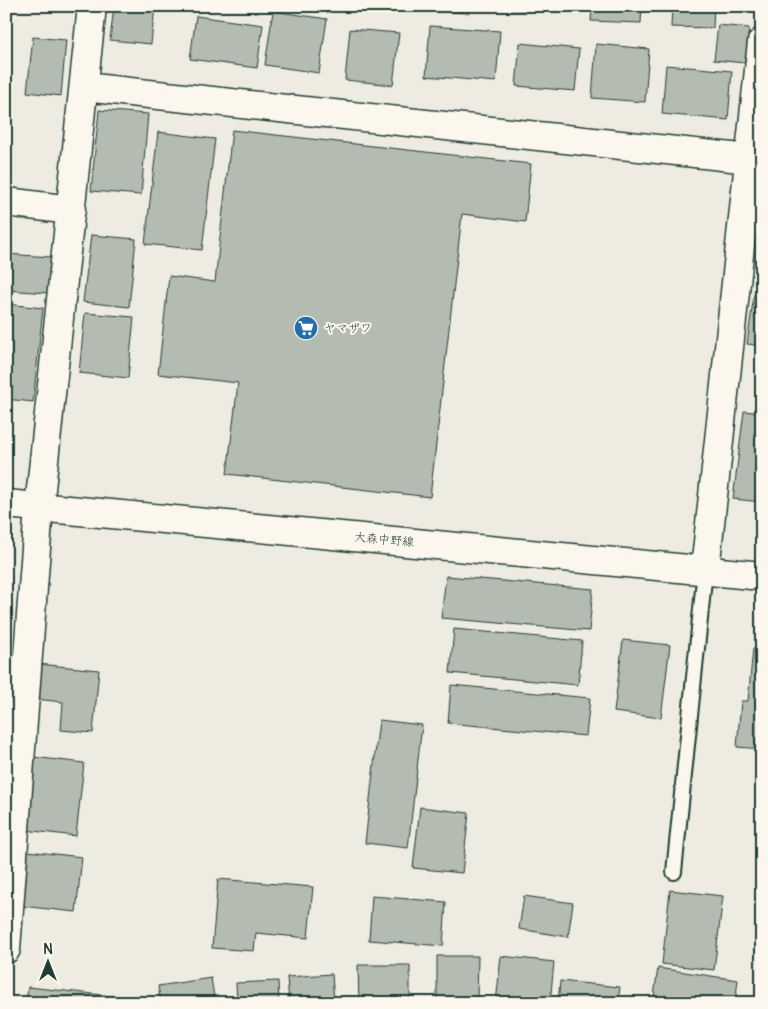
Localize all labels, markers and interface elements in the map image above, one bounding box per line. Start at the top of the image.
supermarket icon: ヤマザワ [293,315,319,341]
place label: ヤマザワ [324,321,372,336]
street label: 大森中野線 [353,530,415,550]
north arrow [22,936,72,986]
text: N [43,941,53,958]

